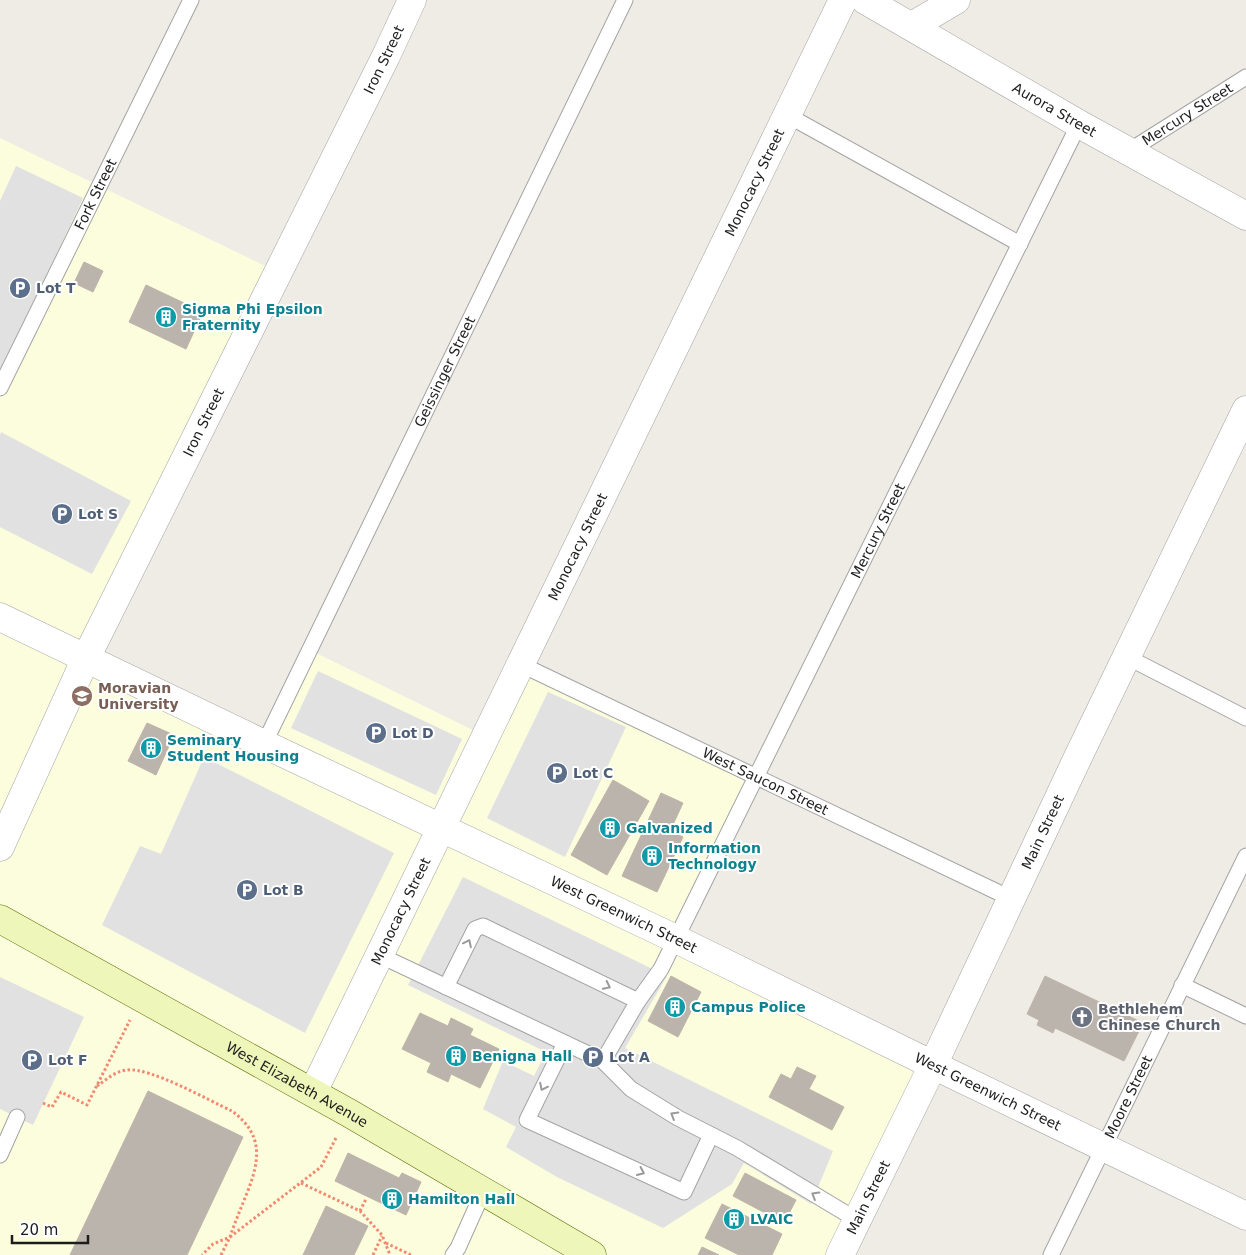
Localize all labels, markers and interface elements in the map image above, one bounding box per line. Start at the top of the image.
street label: Iron Street [360,22,407,97]
street label: Aurora Street [1010,79,1100,140]
street label: Mercury Street [1139,79,1236,149]
street label: Monocacy Street [722,126,788,239]
street label: Fork Street [71,156,120,232]
parking icon: Lot T [8,276,32,300]
place label: Lot T [36,280,76,296]
place label: Sigma Phi Epsilon Fraternity [182,301,323,333]
building icon: Sigma Phi Epsilon Fraternity [154,305,178,329]
street label: Geissinger Street [411,313,479,429]
street label: Iron Street [180,385,227,459]
street label: Mercury Street [848,480,908,581]
street label: Monocacy Street [545,490,611,603]
parking icon: Lot S [50,502,74,526]
place label: Lot S [78,506,118,522]
place label: Moravian University [98,680,179,712]
school or university icon: Moravian University [70,684,94,708]
parking icon: Lot D [364,721,388,745]
place label: Lot D [392,725,434,741]
place label: Seminary Student Housing [167,732,299,764]
building icon: Seminary Student Housing [139,736,163,760]
street label: West Saucon Street [700,744,831,818]
parking icon: Lot C [545,761,569,785]
place label: Lot C [573,765,613,781]
street label: Main Street [1018,792,1067,872]
building icon: Galvanized [598,816,622,840]
place label: Galvanized [626,820,713,836]
place label: Information Technology [668,840,761,872]
building icon: Information Technology [640,844,664,868]
street label: Monocacy Street [368,854,434,968]
street label: West Greenwich Street [548,873,700,956]
parking icon: Lot B [235,878,259,902]
place label: Lot B [263,882,304,898]
one-way arrow [462,939,472,948]
one-way arrow [602,980,611,990]
building icon: Campus Police [663,995,687,1019]
place label: Campus Police [691,999,806,1015]
place label: Bethlehem Chinese Church [1098,1001,1221,1033]
church icon: Bethlehem Chinese Church [1070,1005,1094,1029]
street label: West Elizabeth Avenue [223,1038,371,1130]
building icon: Benigna Hall [444,1044,468,1068]
parking icon: Lot A [581,1045,605,1069]
parking icon: Lot F [20,1048,44,1072]
place label: Benigna Hall [472,1048,572,1064]
place label: Lot A [609,1049,650,1065]
street label: West Greenwich Street [912,1049,1064,1134]
place label: Lot F [48,1052,88,1068]
street label: Moore Street [1101,1052,1156,1141]
one-way arrow [539,1081,549,1090]
one-way arrow [670,1111,679,1121]
street label: Main Street [843,1157,893,1237]
one-way arrow [636,1166,645,1176]
building icon: Hamilton Hall [380,1187,404,1211]
place label: Hamilton Hall [408,1191,515,1207]
one-way arrow [811,1191,820,1201]
building icon: LVAIC [722,1207,746,1231]
place label: LVAIC [750,1211,793,1227]
scale bar [12,1212,89,1244]
text: 20 m [20,1221,58,1239]

